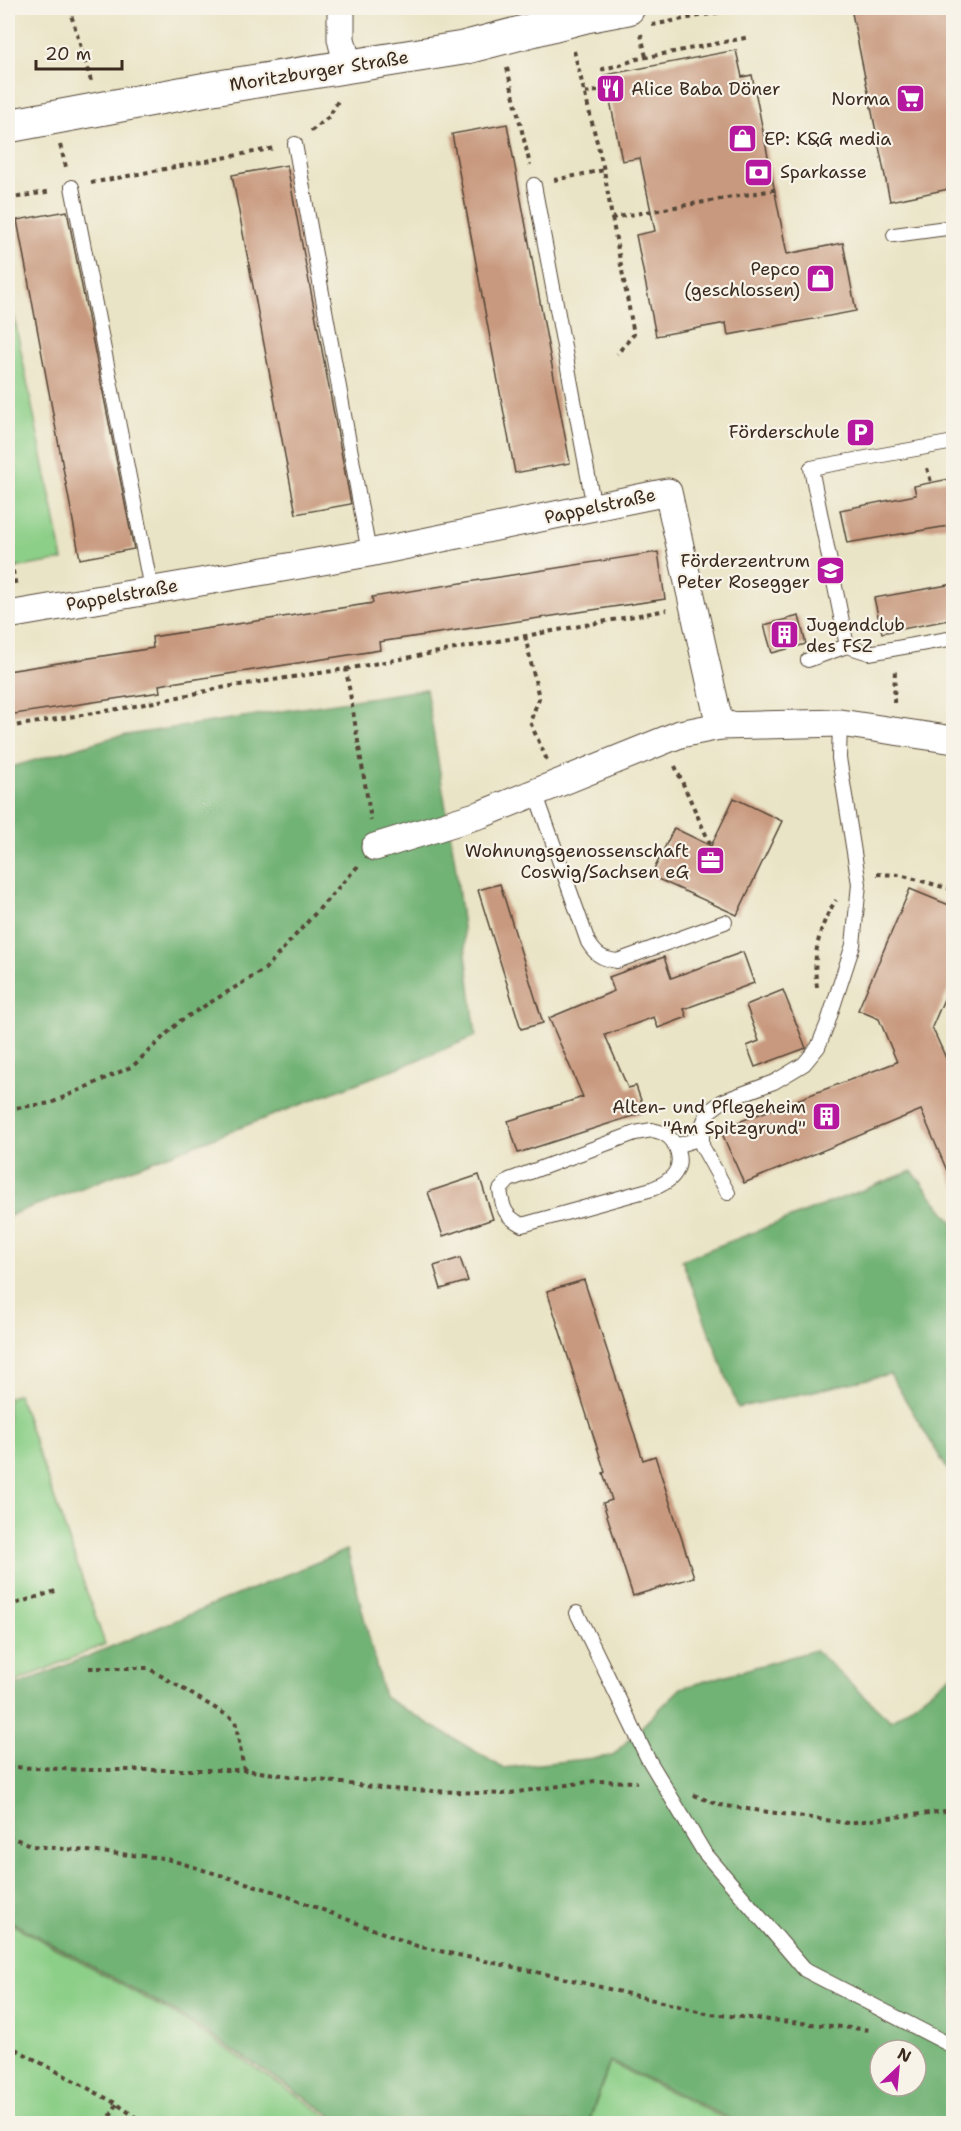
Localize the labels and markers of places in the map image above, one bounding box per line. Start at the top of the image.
restaurant icon: Alice Baba Döner [594,73,626,105]
place label: Alice Baba Döner [631,77,781,101]
supermarket icon: Norma [895,83,927,115]
place label: Norma [831,87,890,111]
shop icon: EP: K&G media [727,123,759,155]
place label: EP: K&G media [764,127,892,151]
bank icon: Sparkasse [743,156,775,188]
place label: Sparkasse [780,160,867,184]
place label: Pepco (geschlossen) [684,257,800,302]
shop icon: Pepco (geschlossen) [805,263,837,295]
parking icon: Förderschule [845,416,877,448]
place label: Förderschule [729,420,840,444]
place label: Förderzentrum Peter Rosegger [677,549,810,594]
school or university icon: Förderzentrum Peter Rosegger [815,555,847,587]
place label: Jugendclub des FSZ [806,613,905,658]
building icon: Jugendclub des FSZ [769,619,801,651]
place label: Wohnungsgenossenschaft Coswig/Sachsen eG [465,839,689,884]
office icon: Wohnungsgenossenschaft Coswig/Sachsen eG [694,845,726,877]
place label: Alten- und Pflegeheim "Am Spitzgrund" [612,1095,806,1140]
building icon: Alten- und Pflegeheim "Am Spitzgrund" [811,1101,843,1133]

